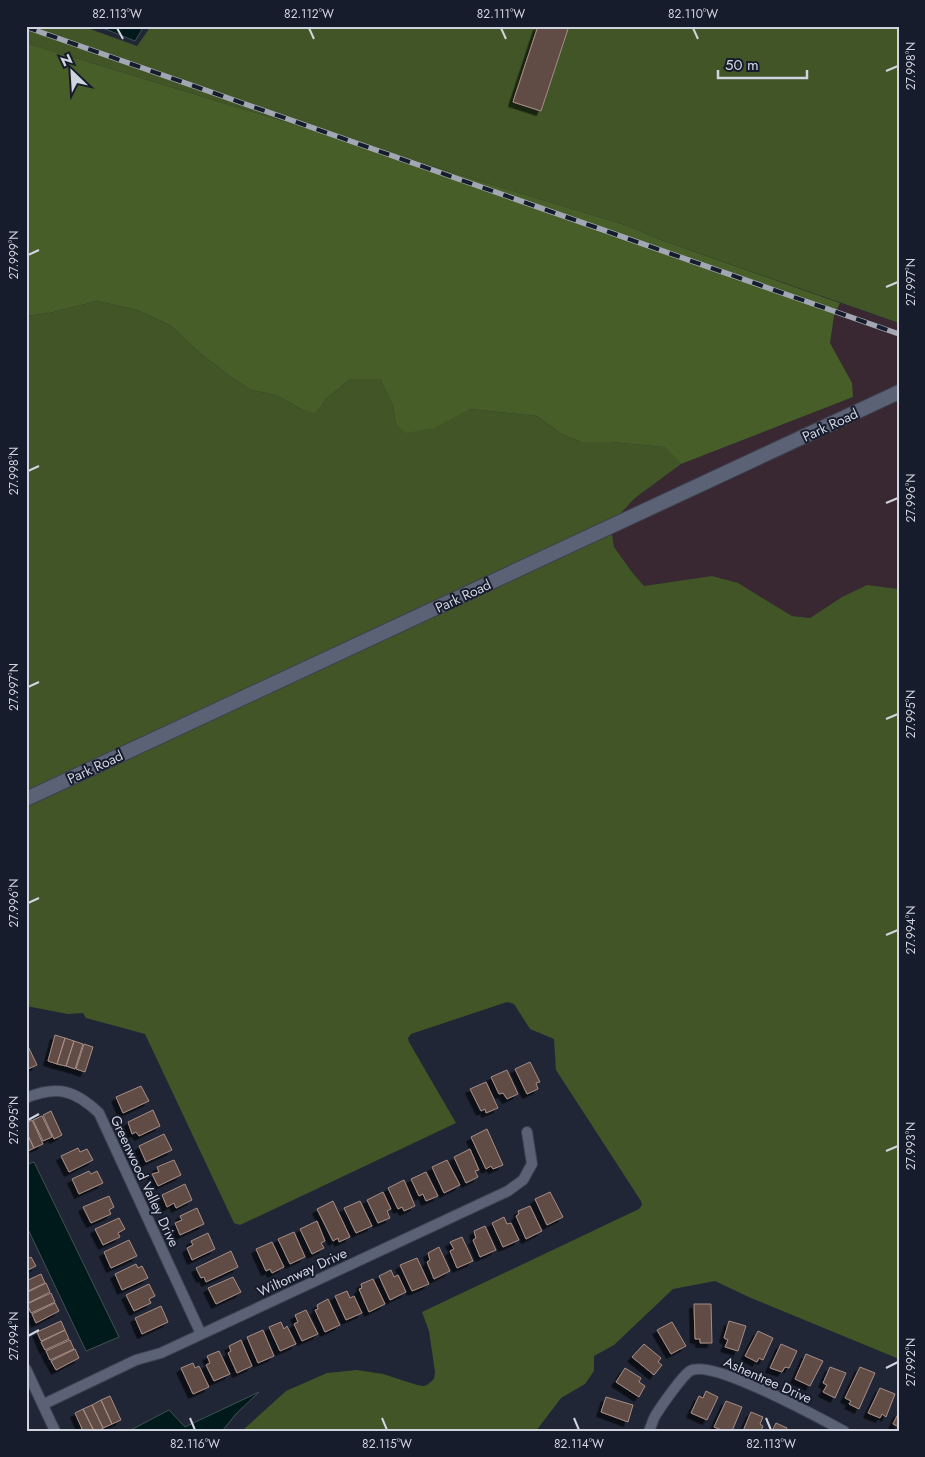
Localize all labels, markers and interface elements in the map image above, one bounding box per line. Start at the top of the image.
text: 82.113°W [92,5,142,23]
text: 82.112°W [284,5,334,23]
text: 82.111°W [477,5,525,23]
text: 82.110°W [668,5,718,23]
text: 27.998°N [902,42,920,90]
north arrow [48,48,98,98]
scale bar [718,48,806,80]
text: N [57,49,76,72]
text: 50 m [725,54,759,76]
text: 27.999°N [5,231,23,279]
text: 27.997°N [902,258,920,306]
street label: Park Road [799,403,861,447]
text: 27.998°N [5,447,23,495]
text: 27.996°N [902,474,920,522]
street label: Park Road [432,574,494,618]
text: 27.997°N [5,663,23,711]
text: 27.995°N [902,690,920,738]
street label: Park Road [64,745,126,789]
text: 27.996°N [5,879,23,927]
text: 27.994°N [902,906,920,954]
text: 27.995°N [5,1096,23,1144]
street label: Greenwood Valley Drive [106,1112,184,1250]
text: 27.993°N [902,1122,920,1170]
street label: Wiltonway Drive [254,1243,350,1301]
text: 27.994°N [5,1312,23,1360]
text: 27.992°N [902,1338,920,1386]
street label: Ashentree Drive [721,1352,815,1408]
text: 82.116°W [170,1435,220,1453]
text: 82.115°W [362,1435,412,1453]
text: 82.114°W [554,1435,604,1453]
text: 82.113°W [746,1435,796,1453]

